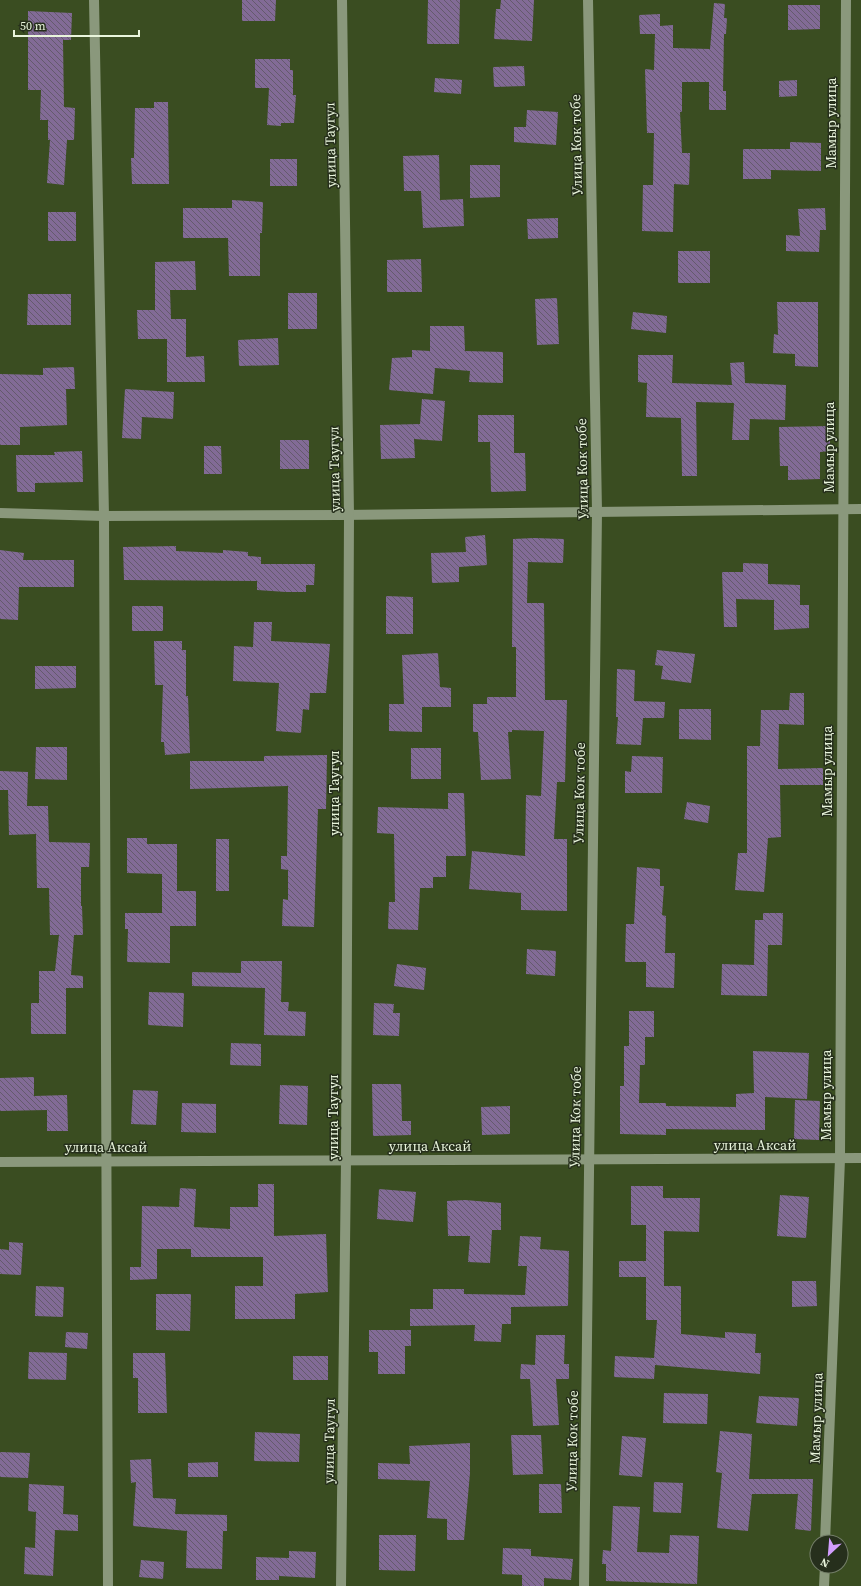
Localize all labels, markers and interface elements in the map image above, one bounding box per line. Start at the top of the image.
scale bar [14,12,139,38]
text: 50 m [20,18,46,34]
street label: Мамыр улица [821,77,841,168]
street label: Улица Кок тобе [565,94,587,196]
street label: улица Таугул [319,102,341,188]
street label: Мамыр улица [819,401,839,492]
street label: Улица Кок тобе [571,418,593,520]
street label: улица Таугул [323,426,345,512]
street label: Мамыр улица [817,725,837,816]
street label: Улица Кок тобе [568,742,590,844]
street label: улица Таугул [324,750,344,836]
street label: Мамыр улица [816,1049,836,1140]
street label: Улица Кок тобе [564,1066,586,1168]
street label: улица Таугул [323,1074,343,1160]
street label: улица Аксай [714,1135,796,1155]
street label: улица Аксай [389,1136,471,1156]
street label: улица Аксай [65,1137,147,1157]
street label: Мамыр улица [804,1371,828,1464]
street label: Улица Кок тобе [561,1390,583,1492]
street label: улица Таугул [318,1398,340,1484]
north arrow [809,1534,849,1574]
text: N [818,1554,832,1571]

